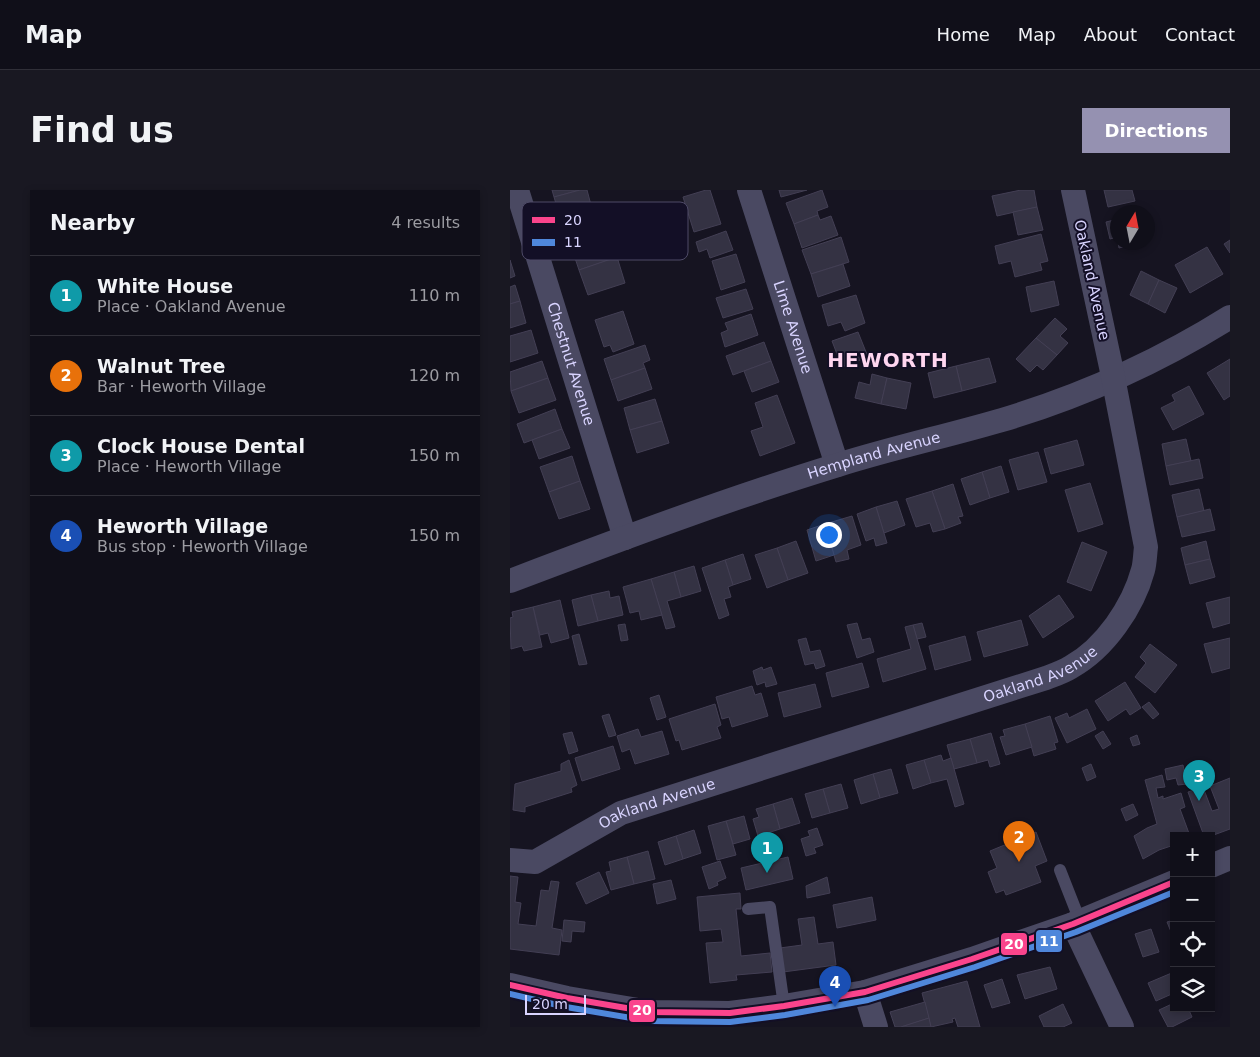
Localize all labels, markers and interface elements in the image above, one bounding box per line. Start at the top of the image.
text: Map [25,21,82,49]
text: Home [937,24,990,45]
text: Map [1018,24,1056,45]
text: About [1084,24,1137,45]
text: Contact [1165,24,1235,45]
button: Directions [1082,108,1230,153]
text: Find us [30,110,174,150]
legend [522,202,688,260]
north arrow [1110,205,1155,250]
text: Nearby [50,211,135,235]
text: 20 [564,212,582,228]
text: 4 results [391,213,460,232]
street label: Oakland Avenue [1070,218,1114,342]
text: 11 [564,234,582,250]
text: White House [97,275,233,297]
street label: Lime Avenue [770,278,816,376]
text: 1 [60,286,72,305]
text: 110 m [409,286,460,305]
text: Place · Oakland Avenue [97,297,286,316]
street label: Chestnut Avenue [543,300,599,428]
district label: HEWORTH [827,348,949,372]
text: Walnut Tree [97,355,225,377]
text: 2 [60,366,72,385]
text: 120 m [409,366,460,385]
text: Bar · Heworth Village [97,377,266,396]
street label: Hempland Avenue [805,428,942,483]
text: Clock House Dental [97,435,305,457]
text: 3 [60,446,72,465]
text: 150 m [409,446,460,465]
text: Place · Heworth Village [97,457,281,476]
text: Heworth Village [97,515,268,537]
your location [816,522,842,548]
text: 4 [60,526,72,545]
text: 150 m [409,526,460,545]
text: Bus stop · Heworth Village [97,537,308,556]
street label: Oakland Avenue [981,642,1101,706]
pin: 3 [1183,760,1215,801]
street label: Oakland Avenue [595,775,717,833]
pin: 2 [1003,821,1035,862]
pin: 1 [751,832,783,873]
map controls [1170,832,1215,1012]
button: + [1170,832,1215,877]
button: − [1170,877,1215,922]
button: locate [1170,922,1215,967]
line badge: 11 [1035,929,1063,953]
line badge: 20 [1000,932,1028,956]
text: 11 [1039,933,1059,949]
text: 20 [1004,936,1024,952]
pin: 4 [819,966,851,1007]
button: layers [1170,967,1215,1012]
scale bar [525,992,586,1015]
text: 20 m [532,996,568,1012]
line badge: 20 [628,999,656,1023]
text: 20 [632,1002,652,1018]

